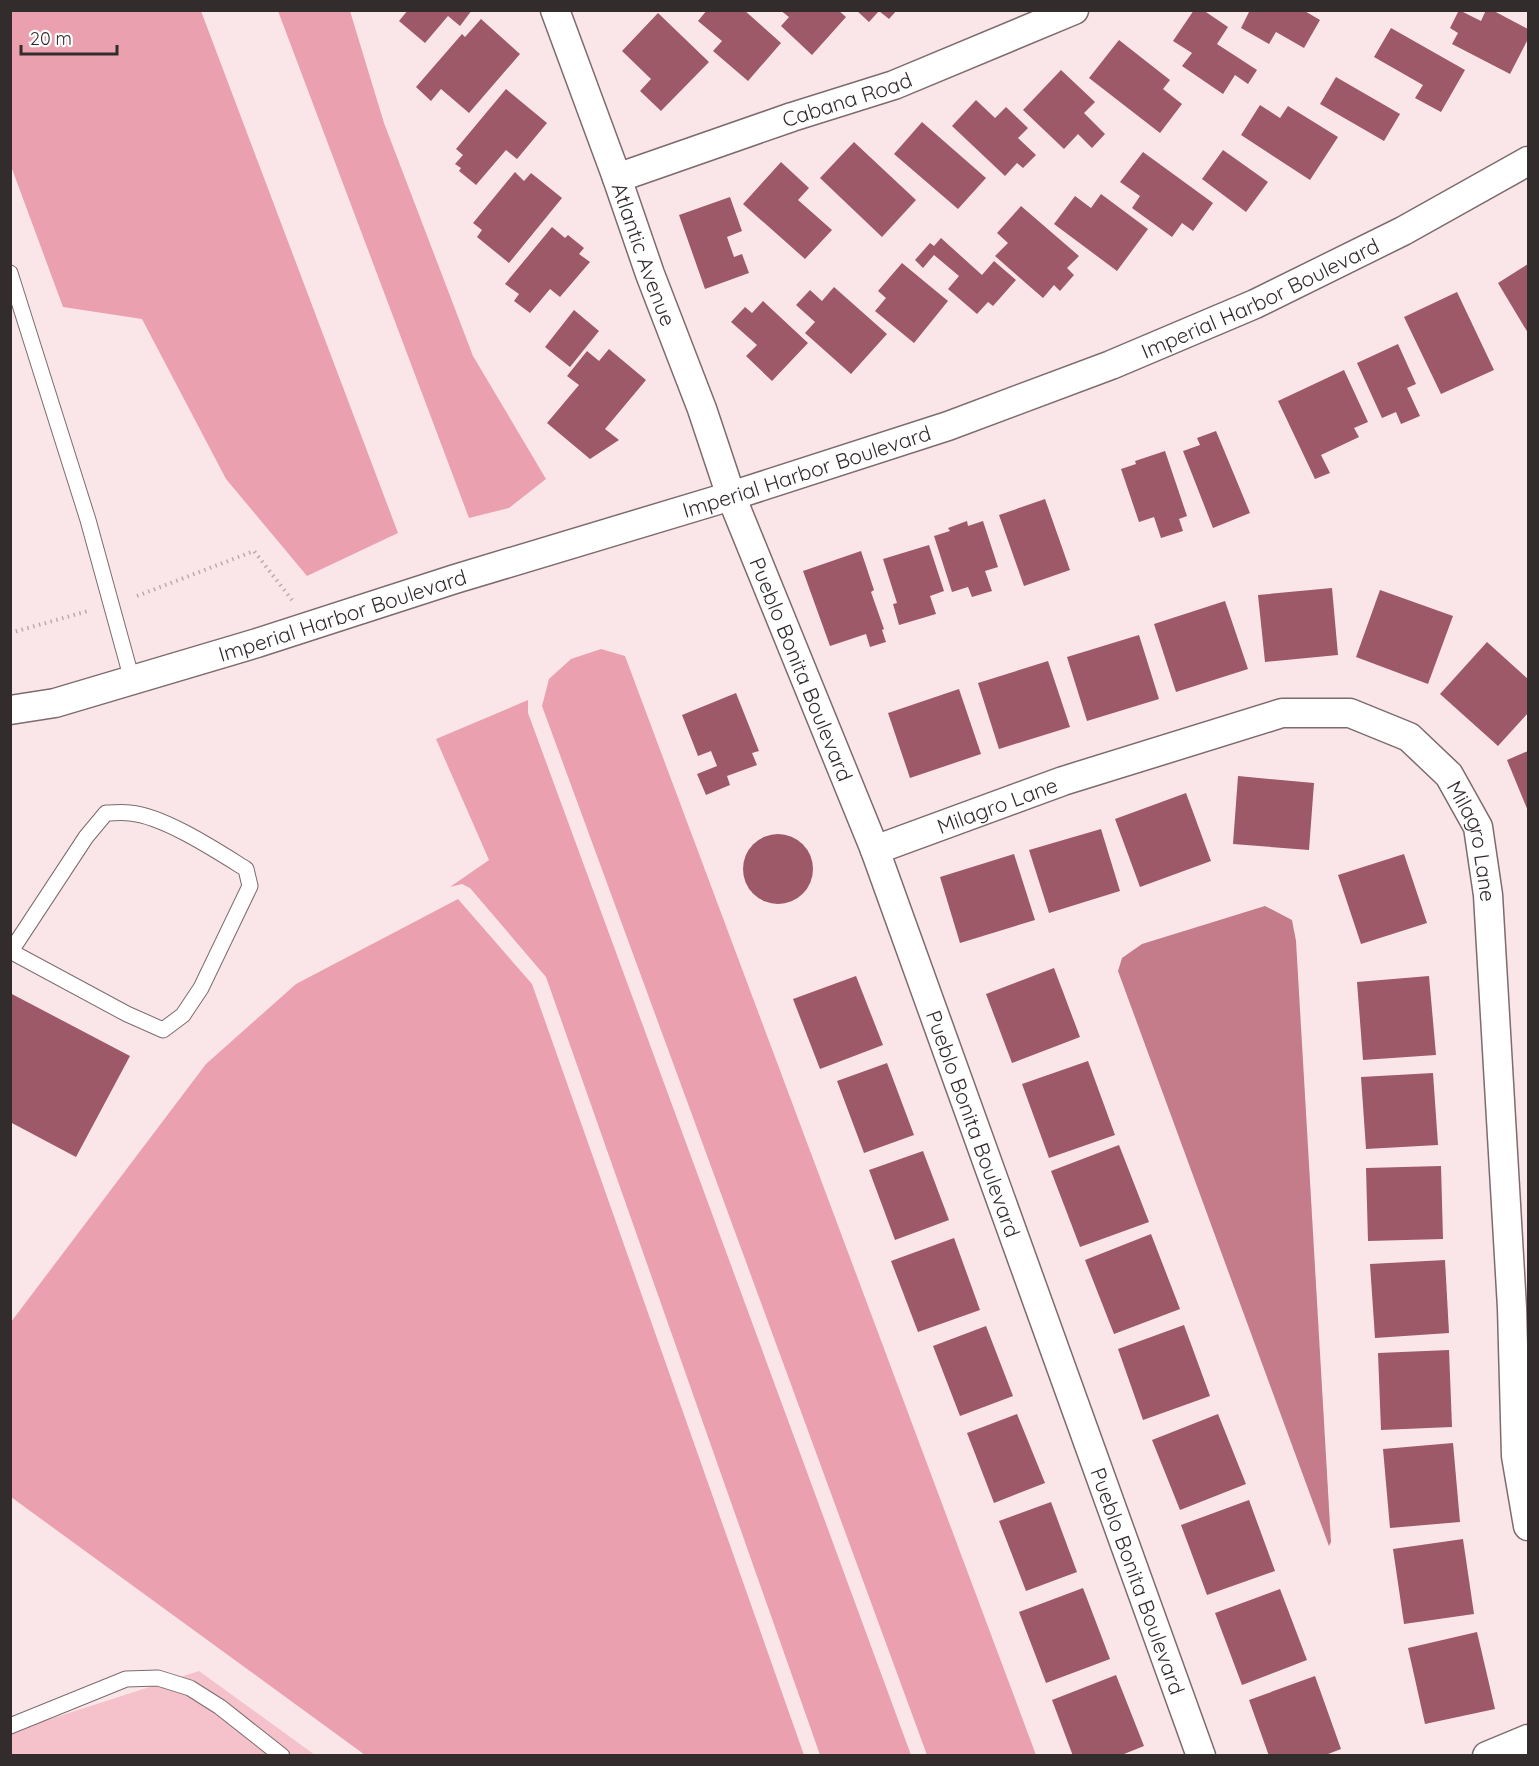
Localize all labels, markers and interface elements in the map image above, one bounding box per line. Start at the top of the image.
scale bar [21,18,117,56]
text: 20 m [30,27,72,50]
street label: Cabana Road [779,66,916,132]
street label: Atlantic Avenue [607,179,682,330]
street label: Imperial Harbor Boulevard [1137,232,1383,364]
street label: Imperial Harbor Boulevard [679,419,934,523]
street label: Pueblo Bonita Boulevard [744,553,859,785]
street label: Imperial Harbor Boulevard [215,563,469,667]
street label: Milagro Lane [933,771,1061,839]
street label: Milagro Lane [1442,776,1501,902]
street label: Pueblo Bonita Boulevard [921,1007,1026,1241]
street label: Pueblo Bonita Boulevard [1085,1464,1191,1698]

